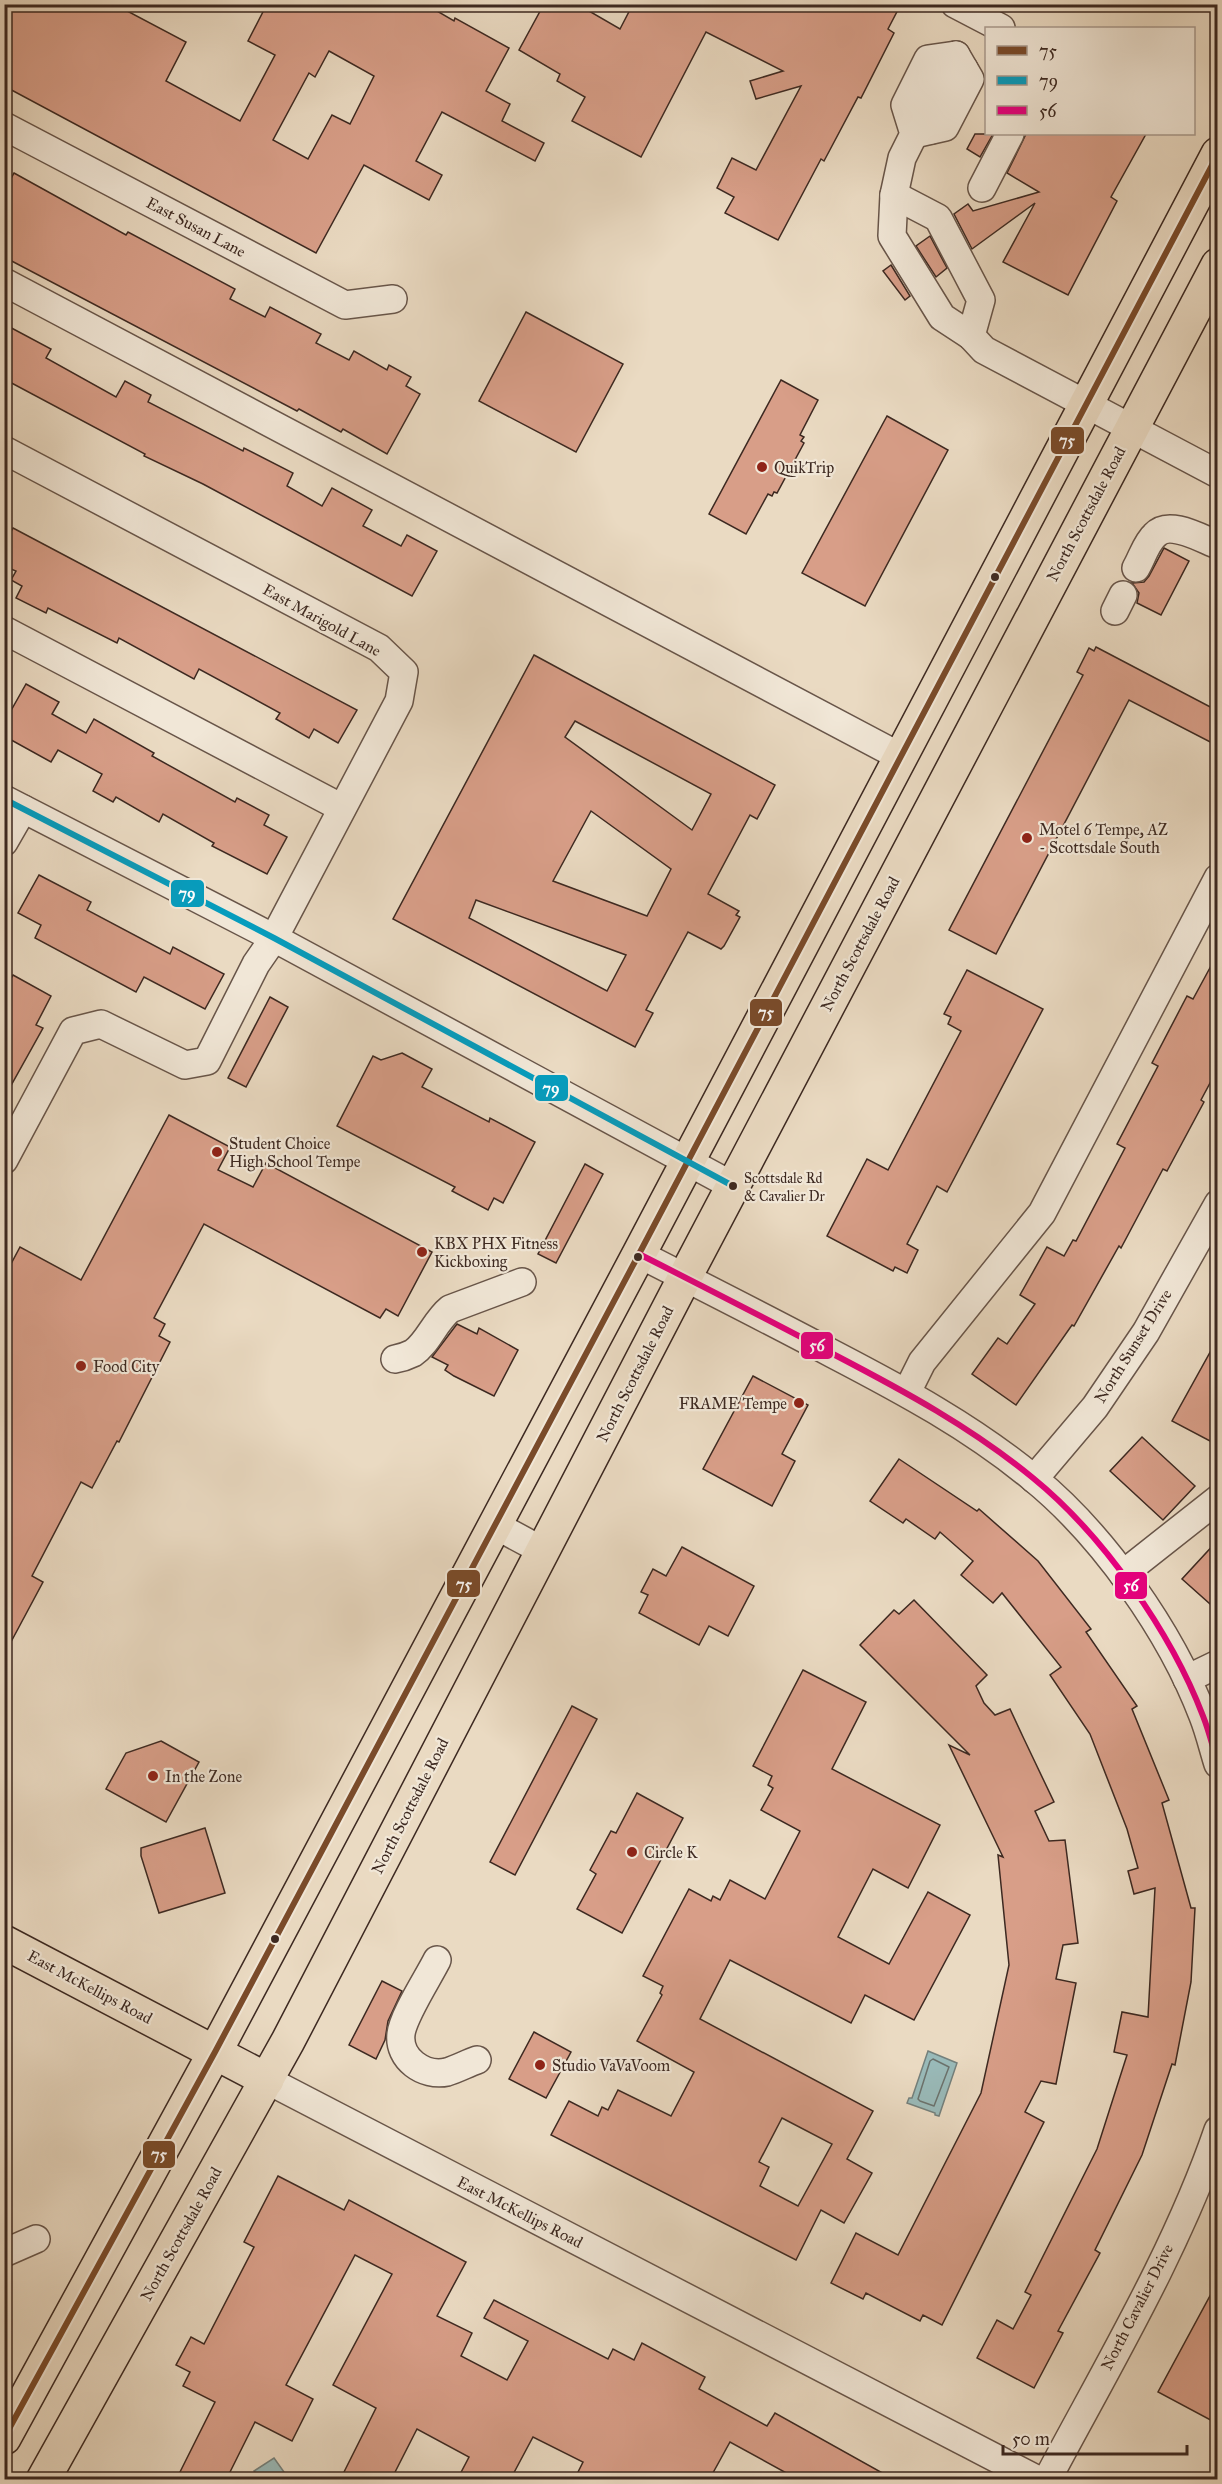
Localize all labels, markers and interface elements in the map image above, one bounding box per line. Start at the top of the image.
legend [985,27,1195,135]
text: 75 [1039,40,1058,62]
text: 79 [1039,70,1058,92]
text: 56 [1039,100,1057,122]
street label: East Susan Lane [143,193,249,261]
line badge: 75 [1050,426,1085,455]
text: 75 [1059,431,1076,450]
street label: North Scottsdale Road [1042,443,1130,585]
place label: QuikTrip [774,458,834,477]
marker: QuikTrip [755,460,769,474]
unlabelled marker [989,571,1001,583]
street label: East Marigold Lane [259,580,385,661]
place label: Motel 6 Tempe, AZ - Scottsdale South [1039,820,1168,857]
marker: Motel 6 Tempe, AZ - Scottsdale South [1020,831,1034,845]
street label: North Scottsdale Road [816,873,904,1015]
line badge: 79 [170,879,205,908]
text: 79 [178,884,196,904]
line badge: 75 [749,998,783,1027]
text: 75 [758,1003,775,1022]
line badge: 79 [534,1074,569,1102]
text: 79 [542,1079,560,1099]
place label: Student Choice High School Tempe [229,1134,361,1172]
marker: Student Choice High School Tempe [210,1145,224,1159]
place label: Scottsdale Rd & Cavalier Dr [744,1170,826,1205]
marker: Scottsdale Rd & Cavalier Dr [727,1180,739,1192]
place label: KBX PHX Fitness Kickboxing [434,1234,558,1272]
marker: KBX PHX Fitness Kickboxing [415,1245,429,1259]
unlabelled marker [632,1251,644,1263]
street label: North Sunset Drive [1090,1285,1176,1406]
street label: North Scottsdale Road [592,1303,678,1445]
line badge: 56 [800,1331,834,1360]
text: 56 [809,1336,826,1355]
place label: Food City [93,1357,160,1376]
marker: Food City [74,1359,88,1373]
place label: FRAME Tempe [679,1394,787,1413]
marker: FRAME Tempe [792,1396,806,1410]
line badge: 75 [446,1569,481,1598]
line badge: 56 [1114,1571,1148,1600]
text: 75 [456,1575,473,1594]
text: 56 [1123,1576,1140,1595]
street label: North Scottsdale Road [367,1735,453,1877]
place label: In the Zone [165,1767,242,1786]
marker: In the Zone [146,1769,160,1783]
place label: Circle K [644,1843,698,1862]
marker: Circle K [625,1845,639,1859]
unlabelled marker [269,1933,281,1945]
street label: East McKellips Road [24,1946,156,2028]
place label: Studio VaVaVoom [552,2056,671,2075]
marker: Studio VaVaVoom [533,2058,547,2072]
line badge: 75 [142,2140,176,2169]
text: 75 [151,2145,168,2164]
street label: North Scottsdale Road [136,2164,226,2304]
street label: East McKellips Road [454,2172,586,2252]
street label: North Cavalier Drive [1097,2240,1177,2373]
scale bar [1003,2418,1188,2456]
text: 50 m [1012,2428,1050,2450]

